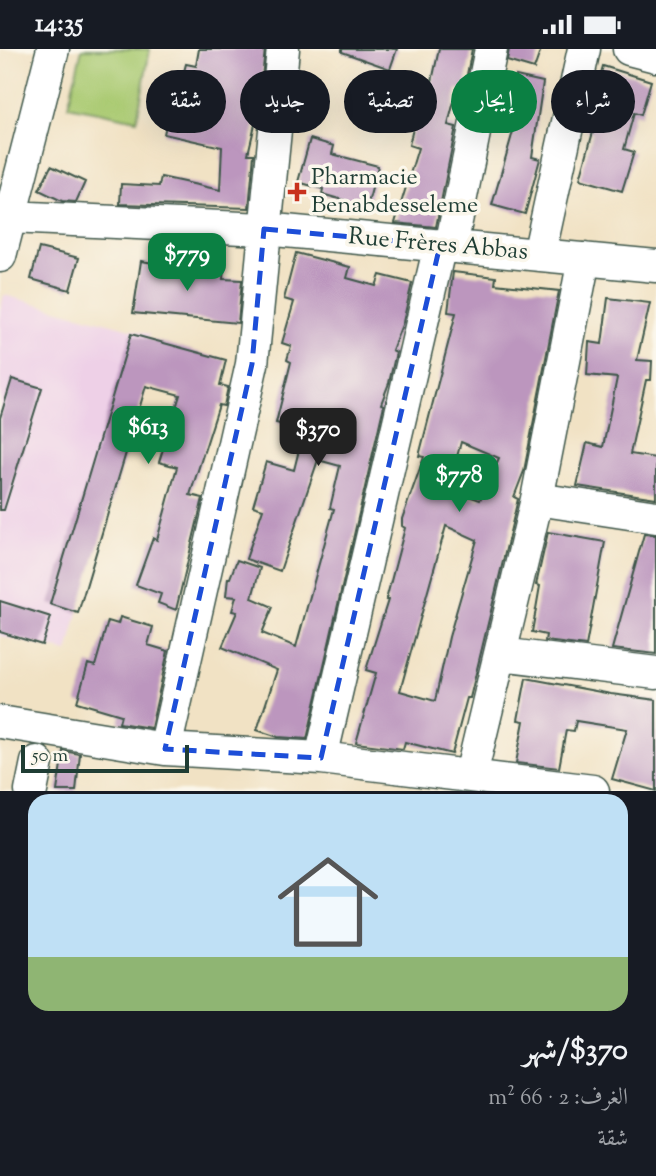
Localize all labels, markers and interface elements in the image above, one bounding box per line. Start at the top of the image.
text: 14:35 [35,6,83,43]
chip: شقة [146,70,226,133]
chip: جديد [240,70,330,133]
chip: تصفية [344,70,437,133]
chip: إيجار [451,70,537,133]
chip: شراء [551,70,635,133]
place label: Pharmacie Benabdesseleme [311,161,478,223]
marker: Pharmacie Benabdesseleme [289,184,305,200]
street label: Rue Frères Abbas [347,220,529,270]
pin: $779 [146,233,228,293]
text: $779 [164,239,210,272]
pin: $613 [107,407,189,466]
pin: $370 [277,409,359,468]
text: $613 [128,412,168,445]
text: $370 [296,414,340,447]
pin: $778 [418,455,500,514]
text: $778 [436,460,482,493]
scale bar [21,742,189,774]
text: 50 m [32,743,68,770]
icon: home [265,839,391,965]
text: $370/شهر [523,1030,628,1073]
text: الغرف: 2 · 66 m² [488,1082,628,1115]
text: شقة [598,1123,628,1156]

